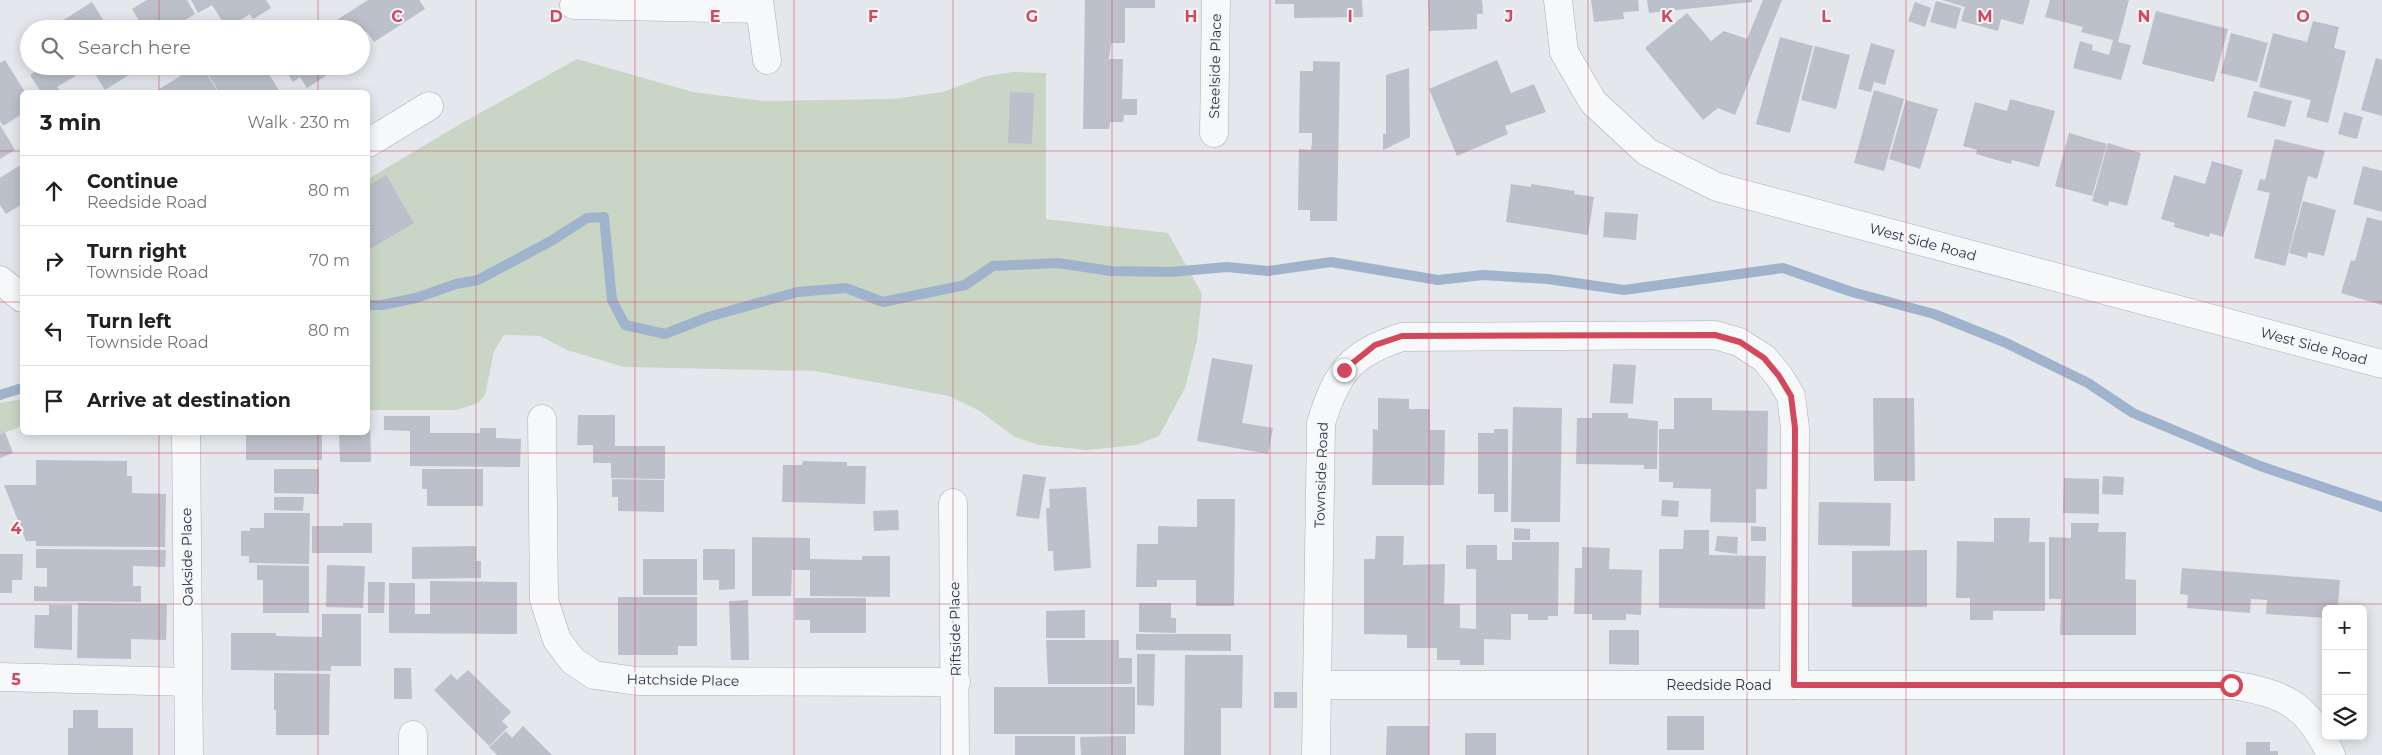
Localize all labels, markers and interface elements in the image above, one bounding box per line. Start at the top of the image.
text: C [391,7,403,26]
text: D [549,7,563,26]
text: E [710,7,720,26]
text: F [868,7,878,26]
text: G [1026,7,1038,26]
text: H [1185,7,1197,26]
text: I [1347,7,1353,26]
text: J [1504,7,1513,26]
text: K [1661,7,1674,26]
text: L [1821,7,1831,26]
text: M [1977,7,1993,26]
text: N [2138,7,2150,26]
text: O [2296,7,2310,26]
street label: Steelside Place [1205,13,1225,119]
search box [20,20,370,75]
icon: search [38,34,66,62]
text: Search here [78,36,191,59]
text: 3 min [40,110,101,135]
text: Walk · 230 m [248,113,350,132]
text: Continue [87,170,178,193]
icon: ahead [40,177,68,205]
text: 80 m [308,181,350,200]
text: Reedside Road [87,193,207,212]
street label: West Side Road [1868,219,1978,265]
text: Turn right [87,240,187,263]
icon: right [40,247,68,275]
text: 70 m [309,251,350,270]
text: Townside Road [87,263,209,282]
text: Turn left [87,310,172,333]
icon: left [40,317,68,345]
text: 80 m [308,321,350,340]
street label: West Side Road [2259,323,2369,369]
text: Townside Road [87,333,209,352]
route end [1333,359,1356,382]
icon: arrive [40,387,68,415]
text: Arrive at destination [87,389,291,412]
street label: Townside Road [1310,421,1332,529]
street label: Oakside Place [177,508,197,606]
text: 4 [10,519,22,538]
street label: Riftside Place [945,581,965,677]
map controls [2322,605,2367,740]
button: + [2322,605,2367,650]
button: − [2322,650,2367,695]
text: 5 [11,670,21,689]
street label: Hatchside Place [626,670,740,690]
route start [2220,674,2243,697]
street label: Reedside Road [1666,676,1772,694]
button: layers [2322,695,2367,740]

